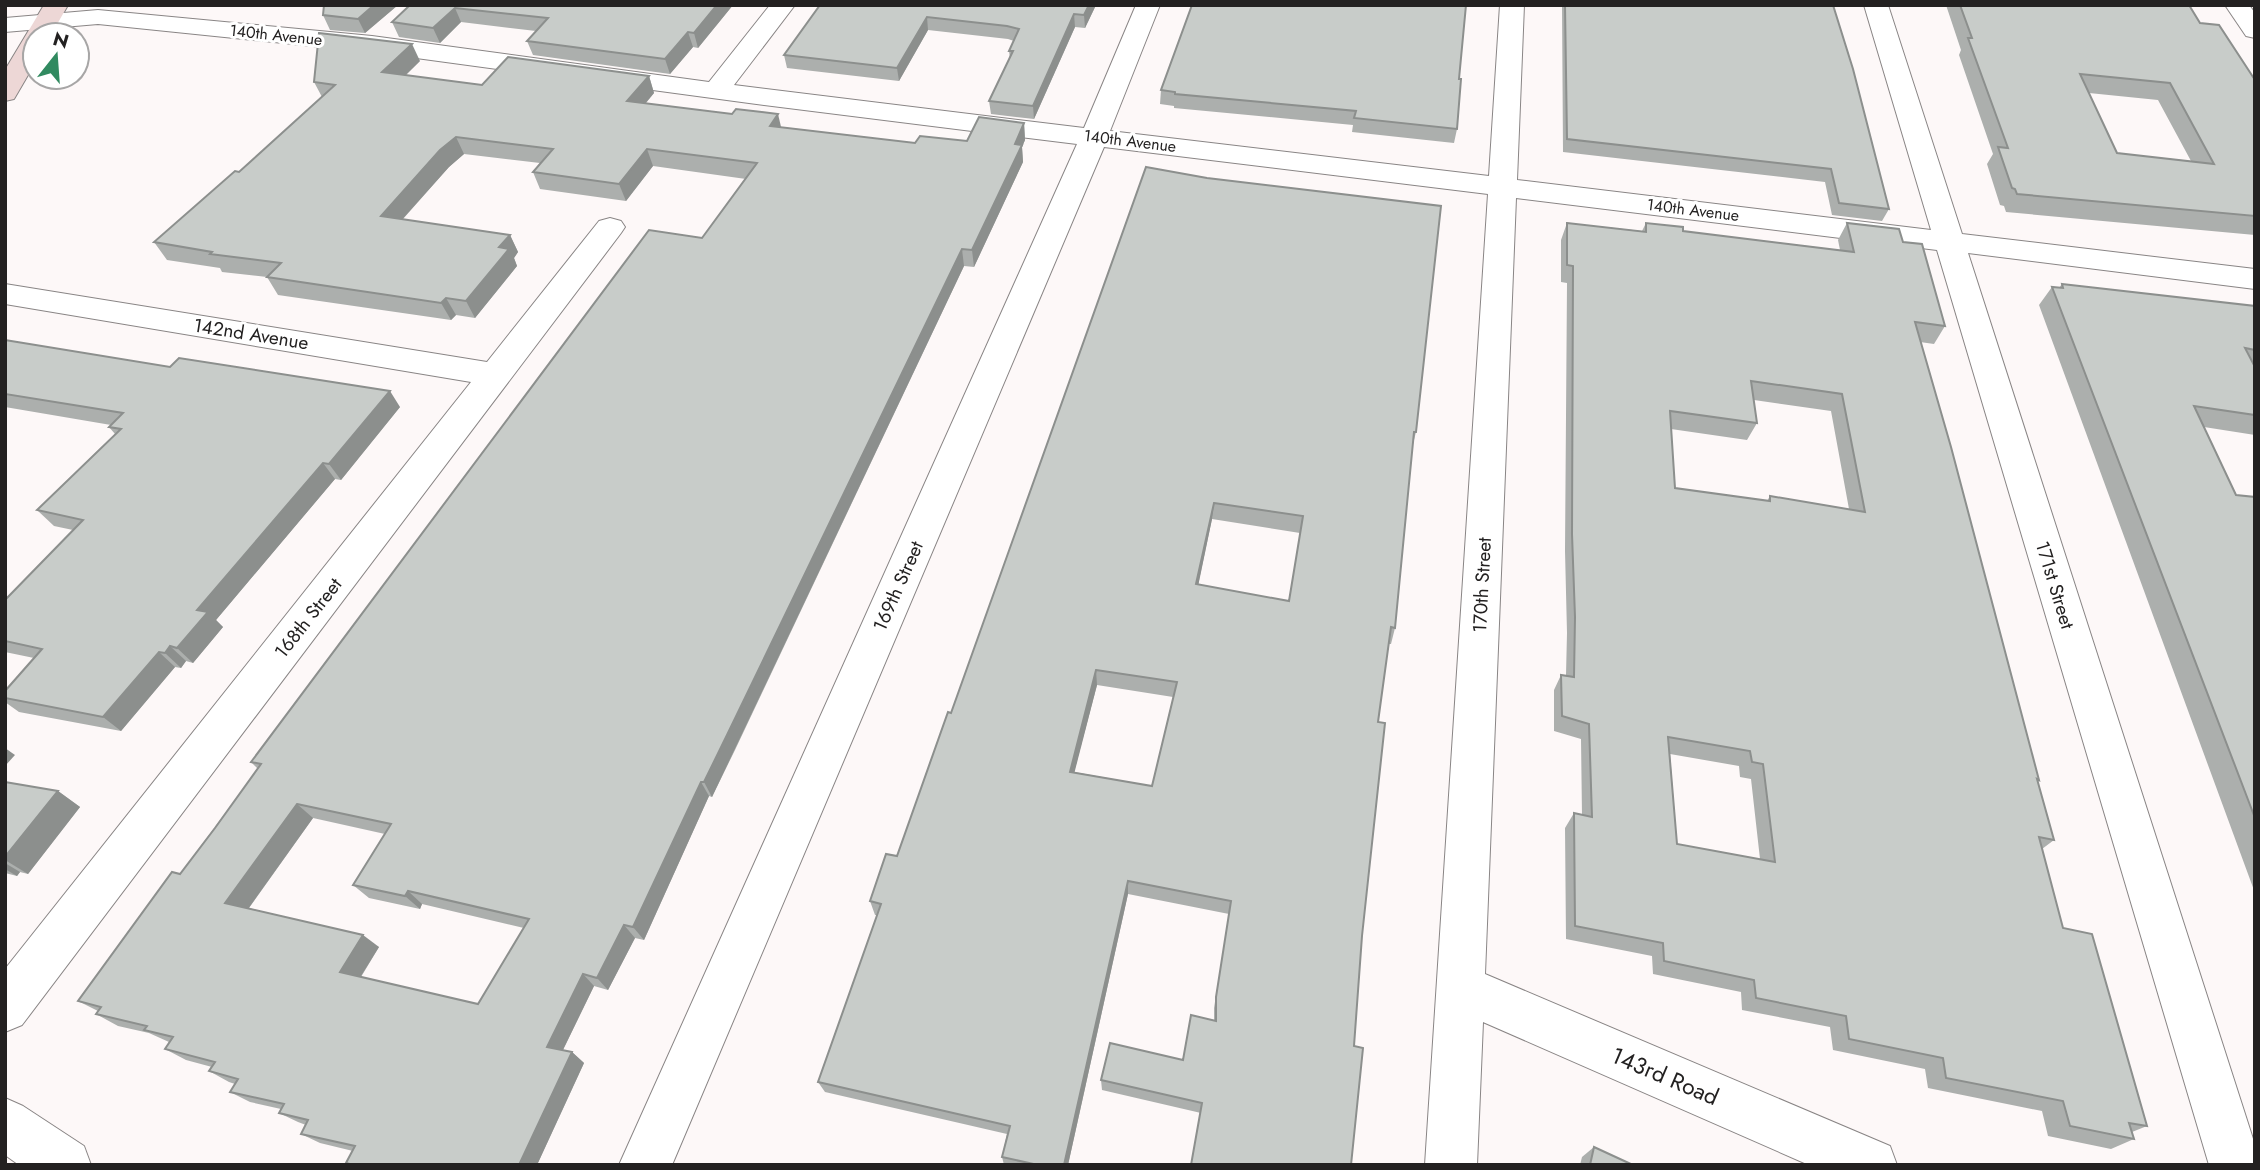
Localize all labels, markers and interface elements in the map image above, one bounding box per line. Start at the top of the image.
street label: 140th Avenue [229,19,323,51]
north arrow [21,21,91,91]
text: N [50,25,72,55]
street label: 140th Avenue [1082,124,1178,158]
street label: 140th Avenue [1645,193,1741,227]
street label: 142nd Avenue [192,312,311,356]
street label: 169th Street [866,536,930,635]
street label: 170th Street [1466,536,1498,633]
street label: 171st Street [2029,538,2081,633]
street label: 168th Street [268,572,348,664]
street label: 143rd Road [1606,1038,1724,1114]

